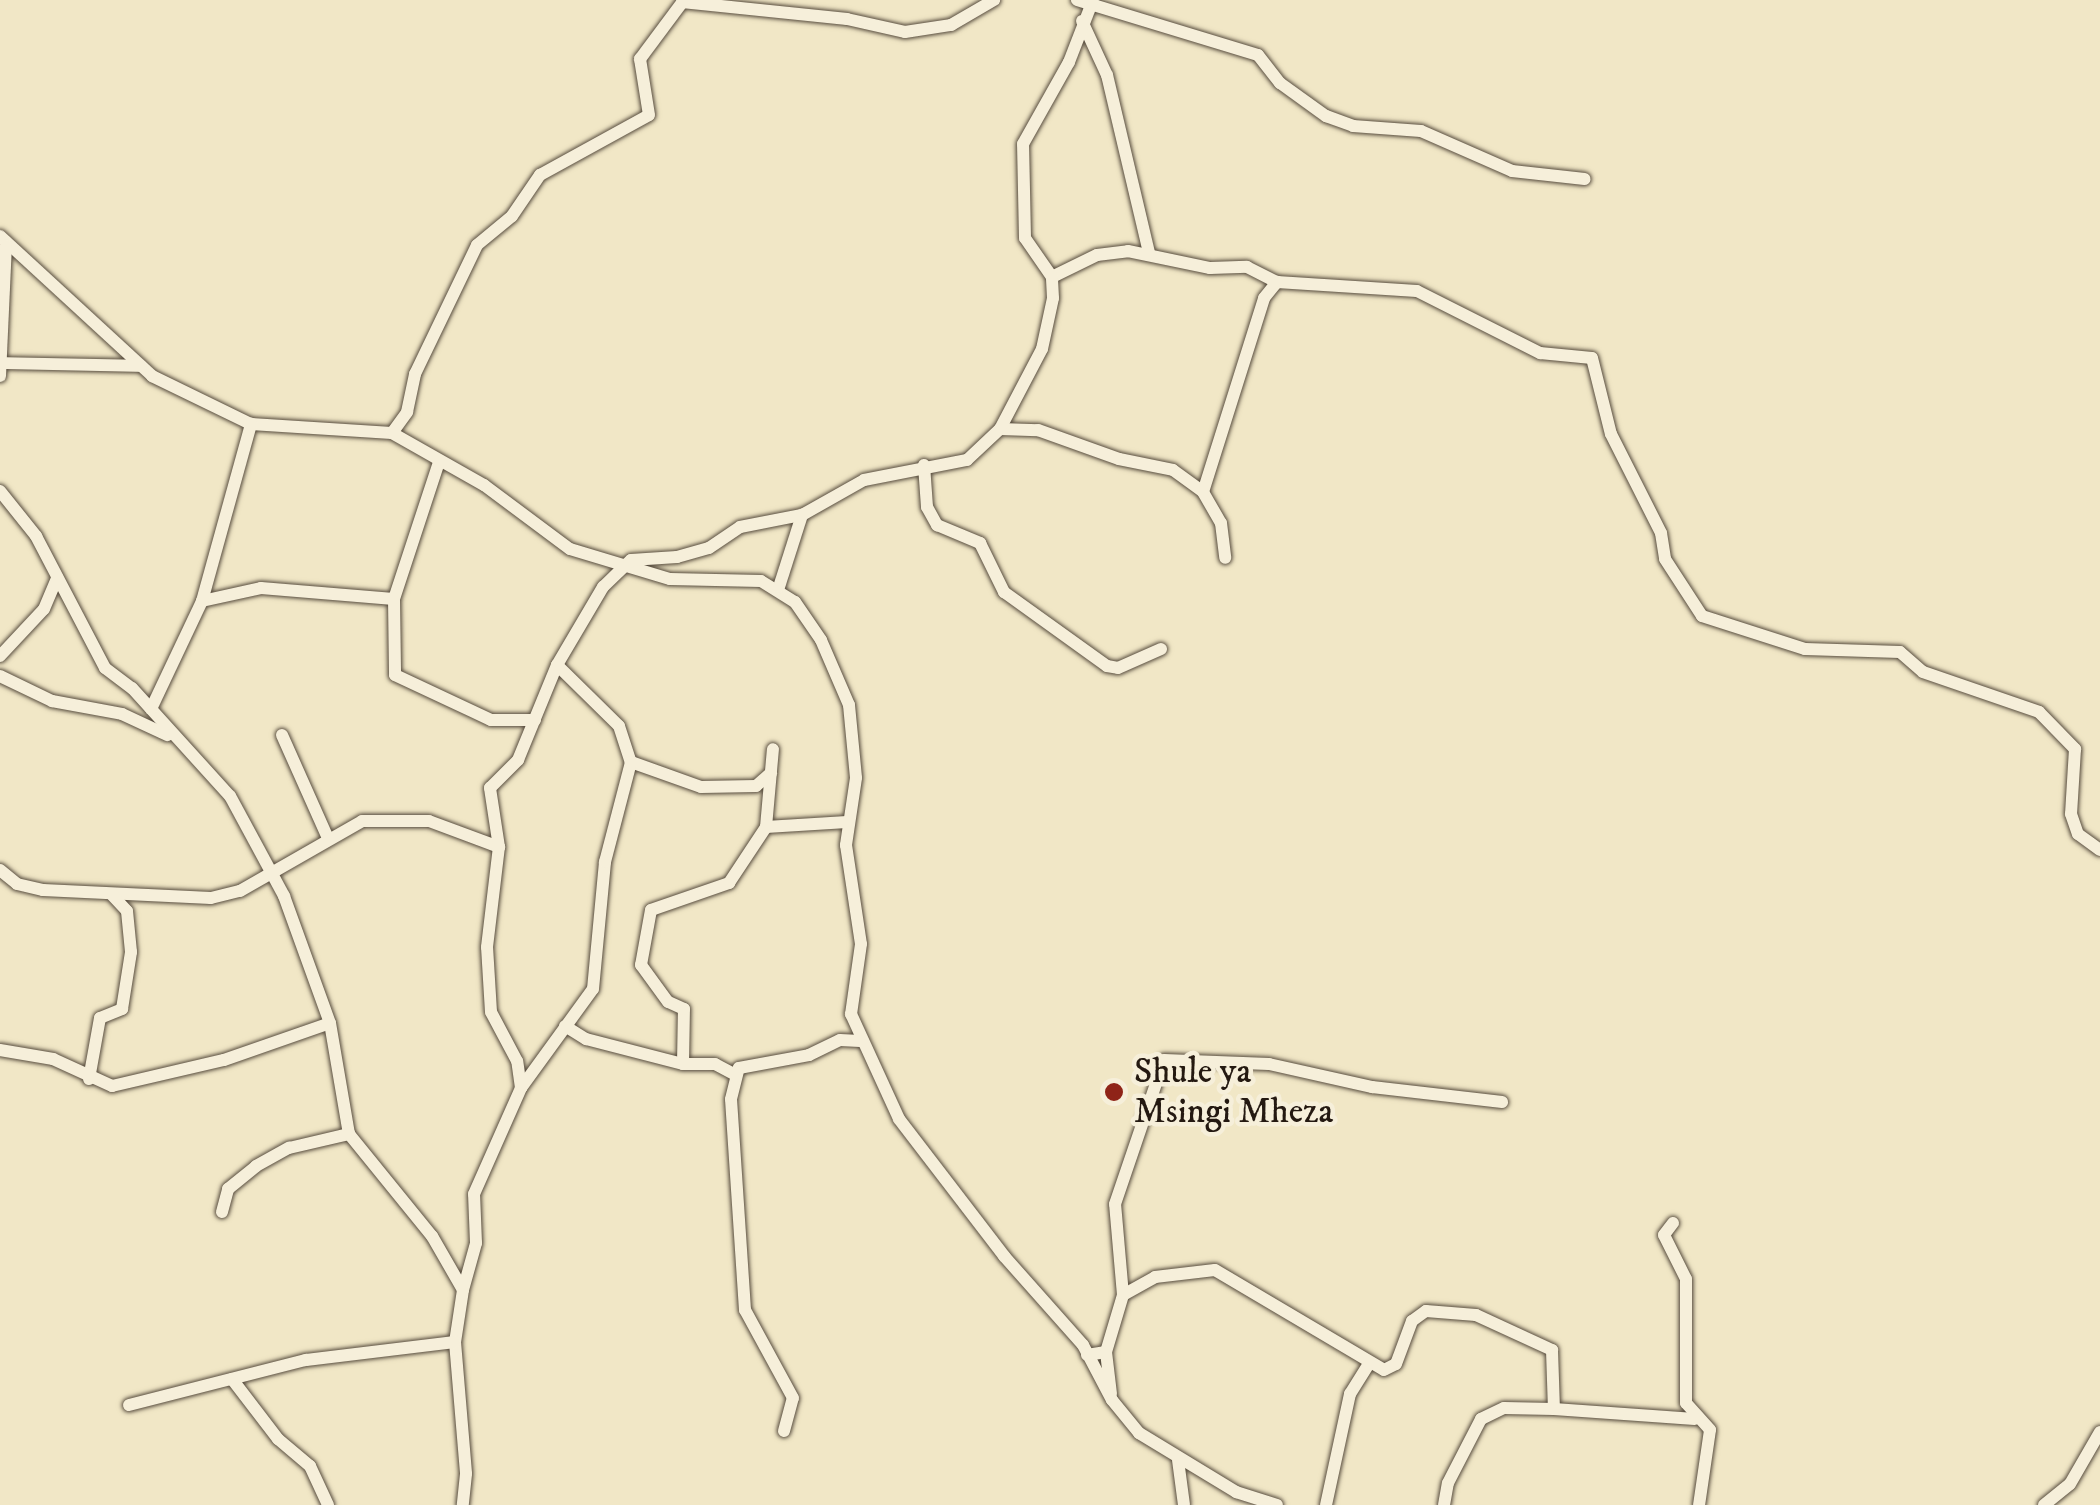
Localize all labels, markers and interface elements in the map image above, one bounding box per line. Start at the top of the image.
place label: Shule ya Msingi Mheza [1134,1051,1333,1133]
marker: Shule ya Msingi Mheza [1103,1081,1125,1103]

